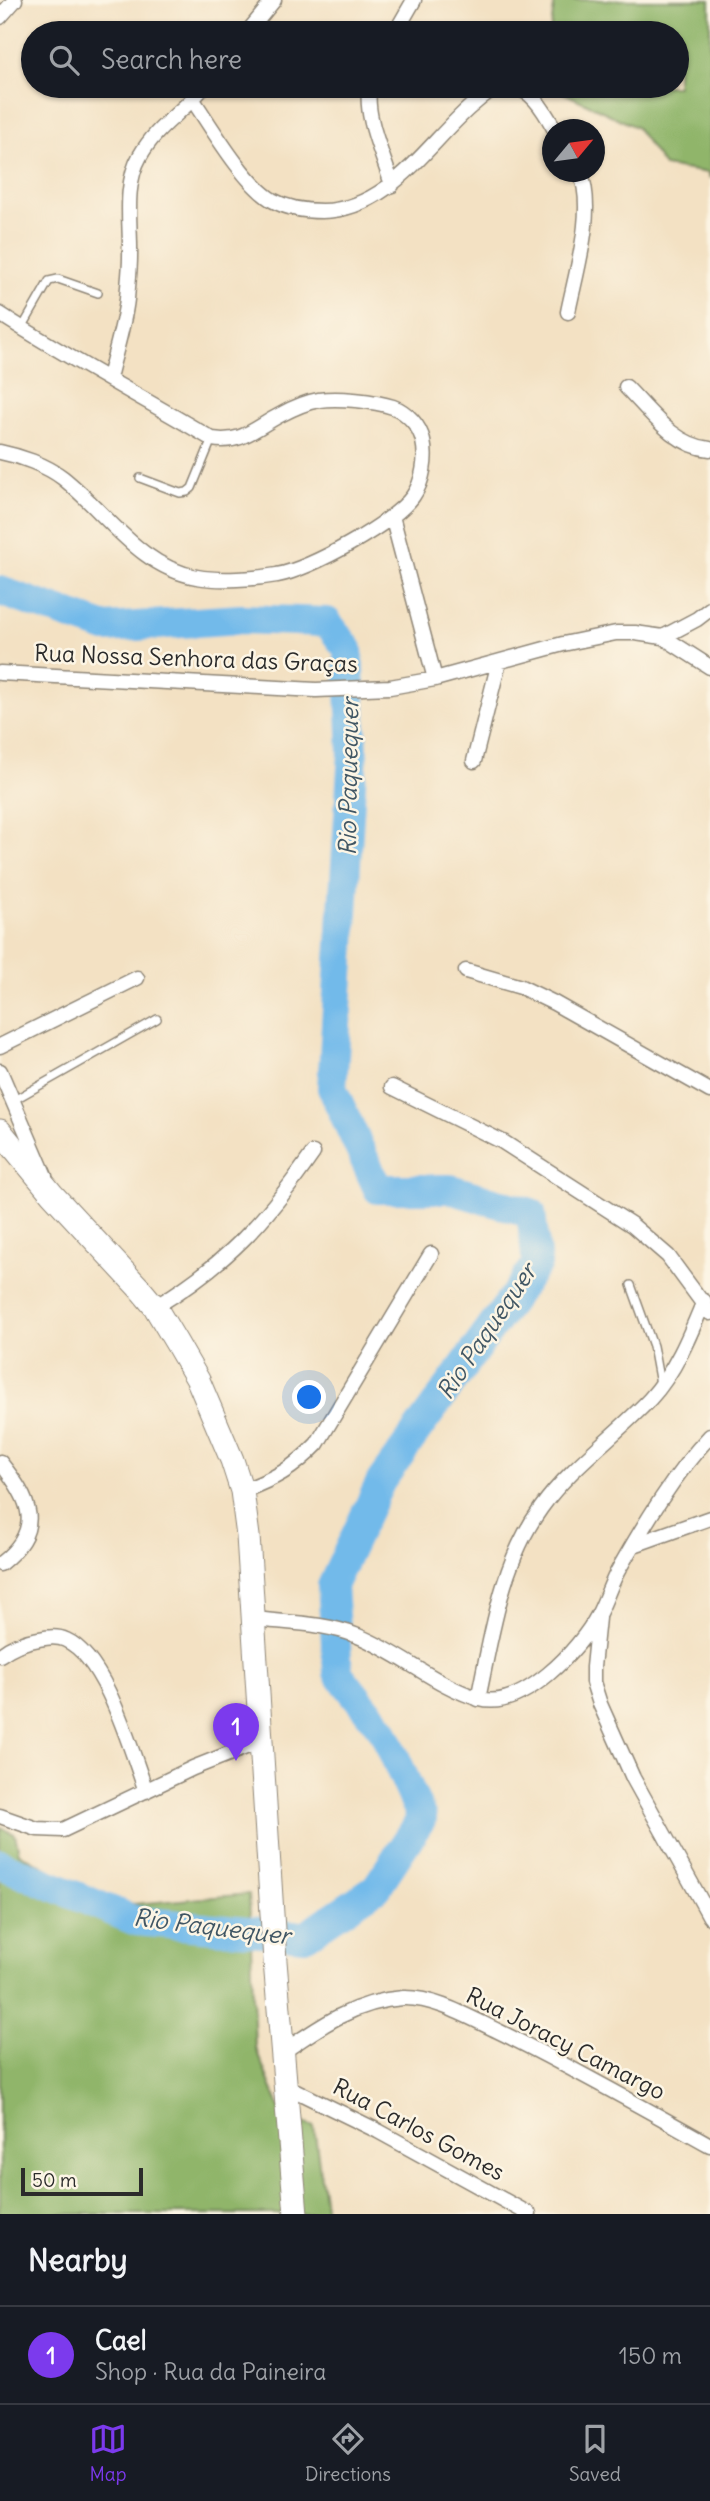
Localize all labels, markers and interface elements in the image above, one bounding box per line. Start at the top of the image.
search box [21,21,689,98]
icon: search [45,41,83,79]
text: Search here [101,43,242,76]
north arrow [542,119,605,182]
street label: Rua Nossa Senhora das Graças [34,638,358,678]
water label: Rio Paquequer [332,695,364,856]
water label: Rio Paquequer [430,1255,544,1405]
your location [292,1380,326,1414]
pin: 1 [213,1703,259,1761]
water label: Rio Paquequer [132,1902,295,1951]
street label: Rua Joracy Camargo [462,1980,670,2106]
street label: Rua Carlos Gomes [328,2071,510,2187]
scale bar [21,2165,144,2197]
text: 50 m [32,2168,77,2192]
text: Nearby [28,2241,128,2279]
text: Cael [95,2324,146,2357]
text: 1 [46,2341,56,2370]
text: 150 m [619,2341,682,2370]
text: Shop · Rua da Paineira [95,2357,326,2386]
tab: Map [89,2420,127,2486]
tab: Directions [305,2420,391,2486]
tab: Saved [569,2420,621,2486]

